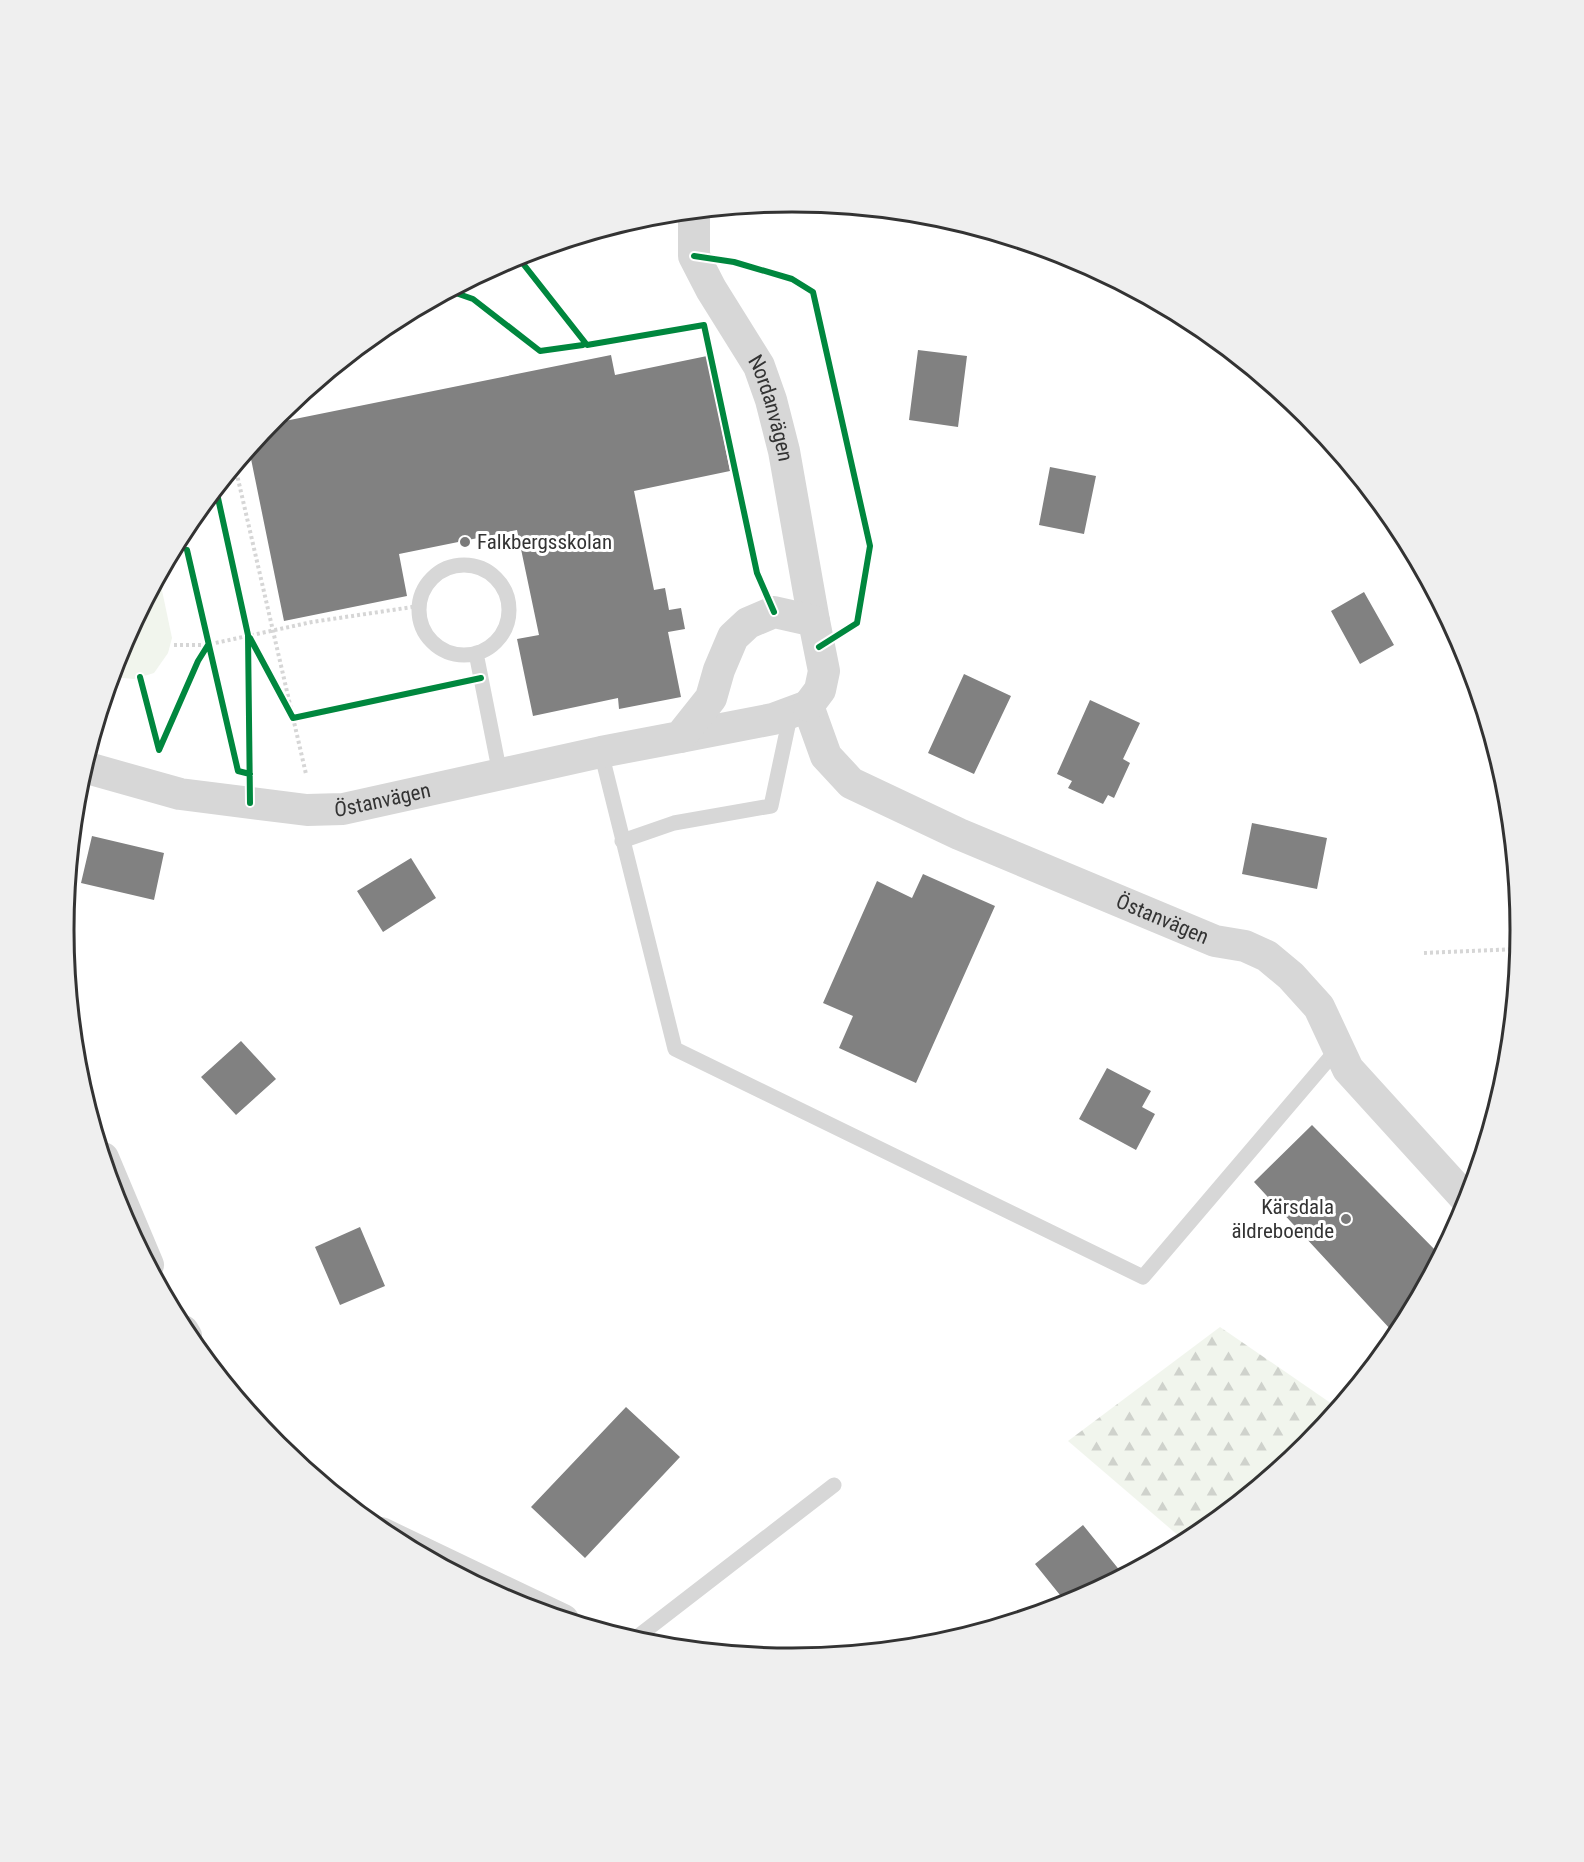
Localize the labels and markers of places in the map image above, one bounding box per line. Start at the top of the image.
place label: Falkbergsskolan [477,530,612,554]
marker: Falkbergsskolan [458,535,472,549]
place label: Kärsdala äldreboende [1231,1195,1334,1243]
marker: Kärsdala äldreboende [1339,1212,1353,1226]

